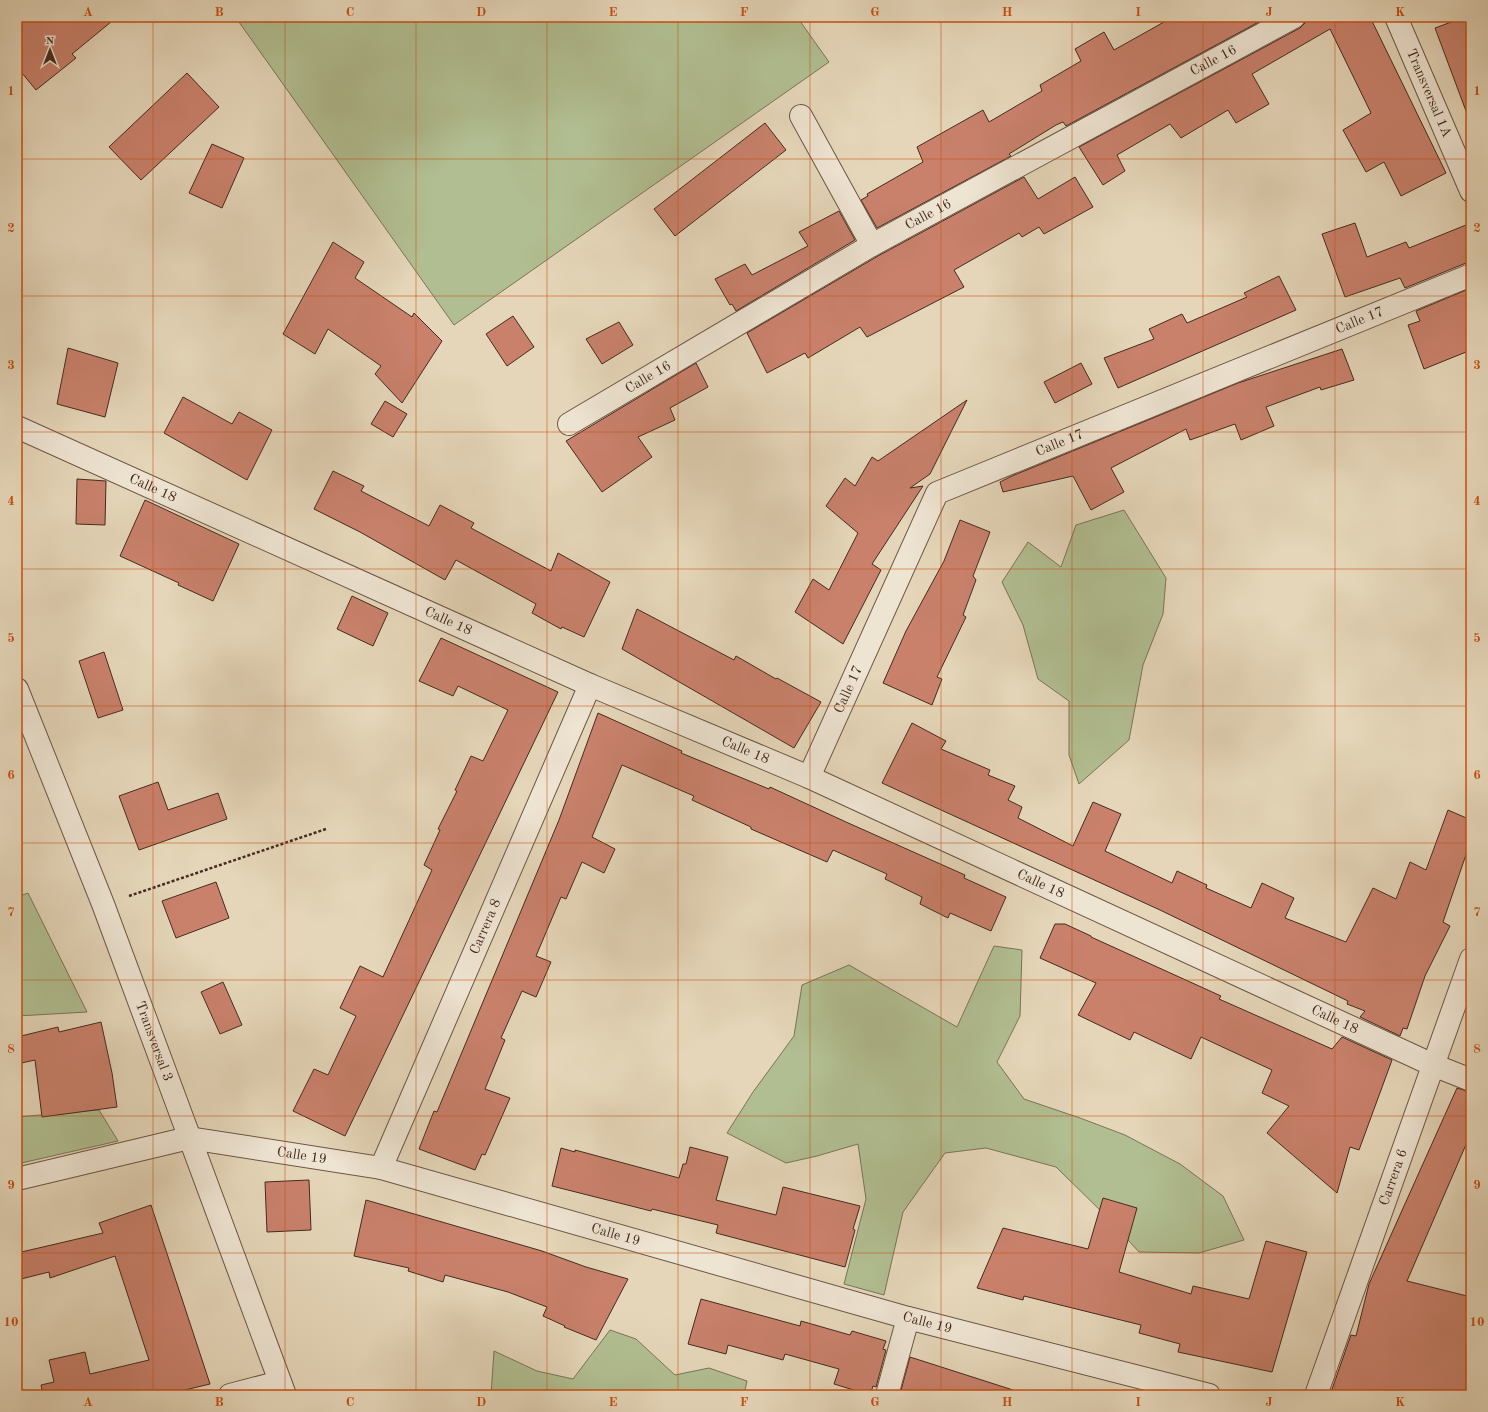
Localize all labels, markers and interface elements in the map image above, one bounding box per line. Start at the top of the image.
text: A [83,6,93,19]
text: B [214,6,224,19]
text: C [346,6,354,19]
text: D [476,6,486,19]
text: E [609,6,618,19]
text: F [740,6,749,19]
text: G [870,6,880,19]
text: H [1002,6,1013,19]
text: I [1135,6,1141,19]
text: J [1265,6,1273,19]
text: K [1395,6,1405,19]
north arrow [30,30,70,70]
text: N [46,36,55,47]
street label: Calle 16 [1188,42,1239,79]
street label: Transversal 1A [1404,47,1454,140]
text: 1 [7,85,15,98]
text: 1 [1473,85,1481,98]
street label: Calle 16 [903,196,954,233]
text: 2 [7,222,15,235]
text: 2 [1473,222,1481,235]
street label: Calle 17 [1334,304,1386,336]
street label: Calle 16 [623,358,674,396]
text: 3 [7,359,15,372]
text: 3 [1473,359,1481,372]
street label: Calle 17 [1034,427,1086,459]
street label: Calle 18 [127,471,179,505]
text: 4 [7,495,15,508]
text: 4 [1473,495,1481,508]
street label: Calle 18 [422,604,474,638]
text: 5 [7,632,15,645]
text: 5 [1473,632,1481,645]
street label: Calle 17 [832,664,865,715]
street label: Calle 18 [719,734,771,767]
text: 6 [7,769,15,782]
text: 6 [1473,769,1481,782]
street label: Calle 18 [1015,867,1066,901]
street label: Carrera 8 [467,897,504,956]
text: 7 [7,906,15,919]
text: 7 [1473,906,1481,919]
street label: Transversal 3 [133,999,175,1083]
street label: Calle 18 [1309,1003,1361,1037]
text: 8 [7,1043,15,1056]
text: 8 [1473,1043,1481,1056]
street label: Calle 19 [276,1145,328,1166]
street label: Carrera 6 [1377,1147,1410,1207]
text: 9 [7,1179,15,1192]
text: 9 [1473,1179,1481,1192]
street label: Calle 19 [589,1221,642,1248]
street label: Calle 19 [901,1310,953,1336]
text: 10 [3,1316,19,1329]
text: 10 [1469,1316,1485,1329]
text: A [83,1396,93,1409]
text: B [214,1396,224,1409]
text: C [346,1396,354,1409]
text: D [476,1396,486,1409]
text: E [609,1396,618,1409]
text: F [740,1396,749,1409]
text: G [870,1396,880,1409]
text: H [1002,1396,1013,1409]
text: I [1135,1396,1141,1409]
text: J [1265,1396,1273,1409]
text: K [1395,1396,1405,1409]

